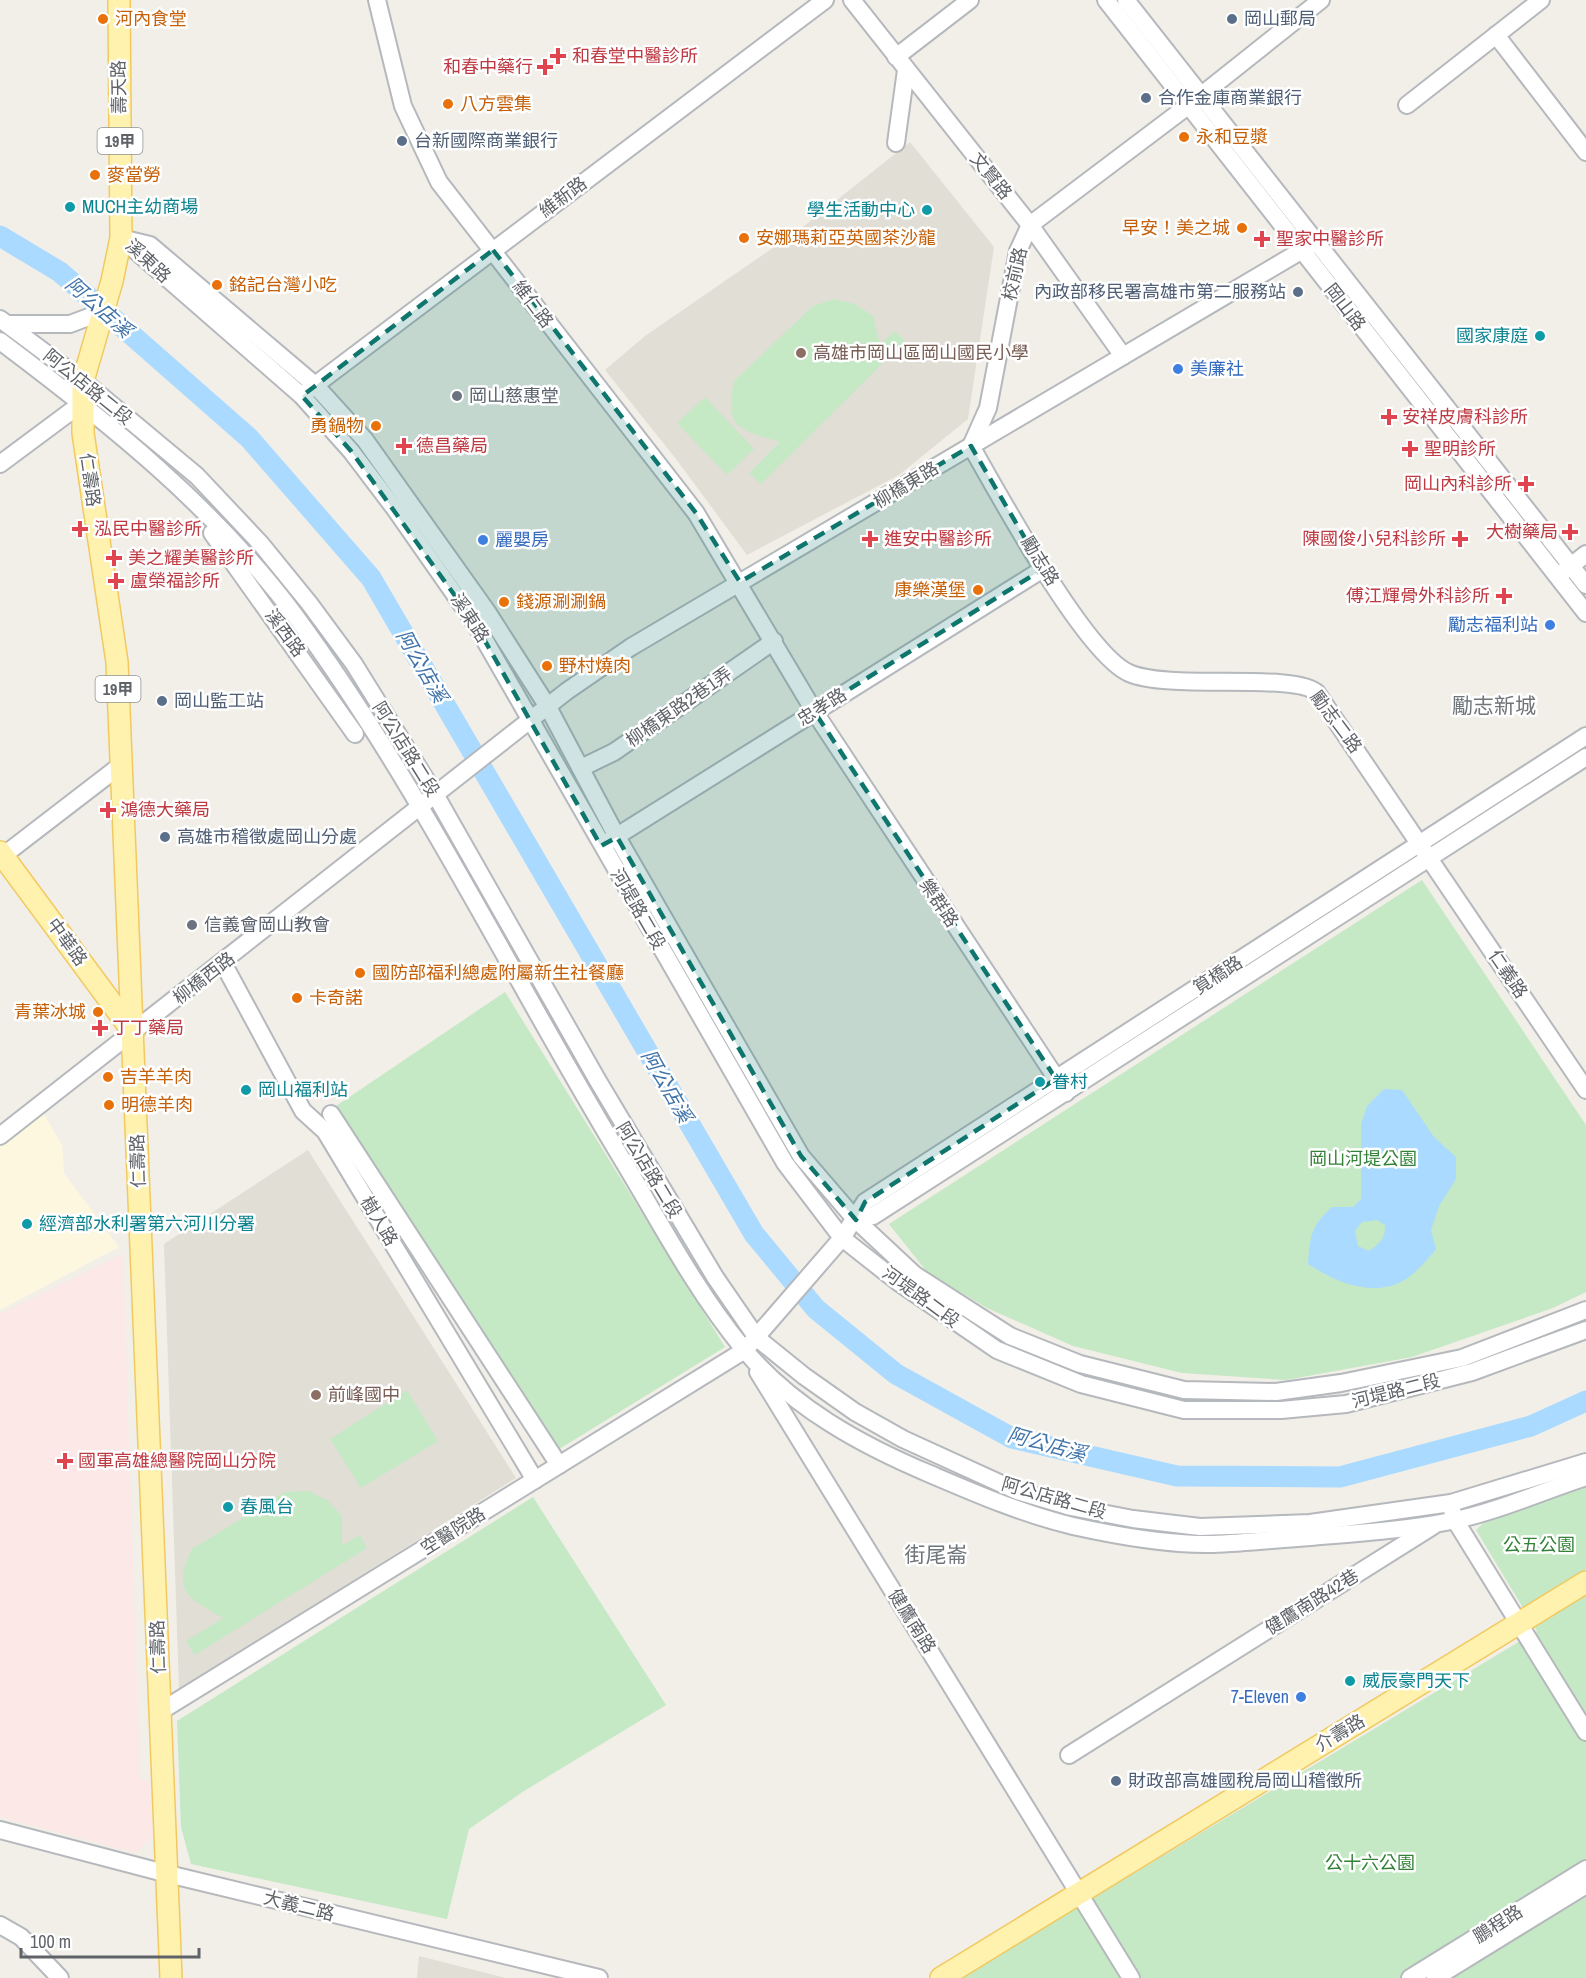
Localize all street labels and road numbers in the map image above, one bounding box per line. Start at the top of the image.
street label: 壽天路 [106,60,131,114]
road number: 19甲 [98,128,142,154]
street label: 文賢路 [965,147,1018,205]
street label: 維新路 [534,170,592,223]
street label: 溪東路 [120,233,177,288]
street label: 校前路 [996,245,1033,303]
street label: 維仁路 [507,275,560,333]
street label: 岡山路 [1319,278,1372,336]
street label: 阿公店路二段 [38,343,138,430]
street label: 仁壽路 [74,451,107,508]
street label: 柳橋東路 [868,455,943,514]
street label: 勵志路 [1016,531,1065,590]
street label: 溪東路 [445,588,496,647]
street label: 溪西路 [259,604,311,662]
street label: 柳橋東路2巷1弄 [621,661,737,753]
road number: 19甲 [96,676,140,702]
street label: 忠孝路 [792,682,851,731]
street label: 勵志二路 [1305,685,1368,758]
street label: 阿公店路二段 [367,696,446,801]
street label: 河堤路二段 [605,864,672,954]
street label: 樂群路 [914,873,965,932]
street label: 中華路 [41,913,93,971]
street label: 仁義路 [1483,944,1534,1003]
street label: 柳橋西路 [168,946,240,1010]
street label: 筧橋路 [1188,949,1247,1000]
street label: 阿公店路二段 [611,1117,688,1222]
street label: 仁壽路 [124,1134,151,1188]
street label: 樹人路 [355,1191,404,1250]
street label: 河堤路二段 [878,1260,965,1333]
street label: 河堤路二段 [1349,1367,1443,1414]
street label: 阿公店路二段 [999,1471,1109,1524]
street label: 空醫院路 [416,1501,490,1560]
street label: 健鷹南路42巷 [1260,1563,1363,1640]
street label: 健鷹南路 [883,1584,942,1658]
street label: 仁壽路 [144,1620,171,1674]
street label: 介壽路 [1310,1708,1369,1757]
street label: 大義二路 [261,1885,337,1926]
street label: 鵬程路 [1468,1899,1527,1948]

